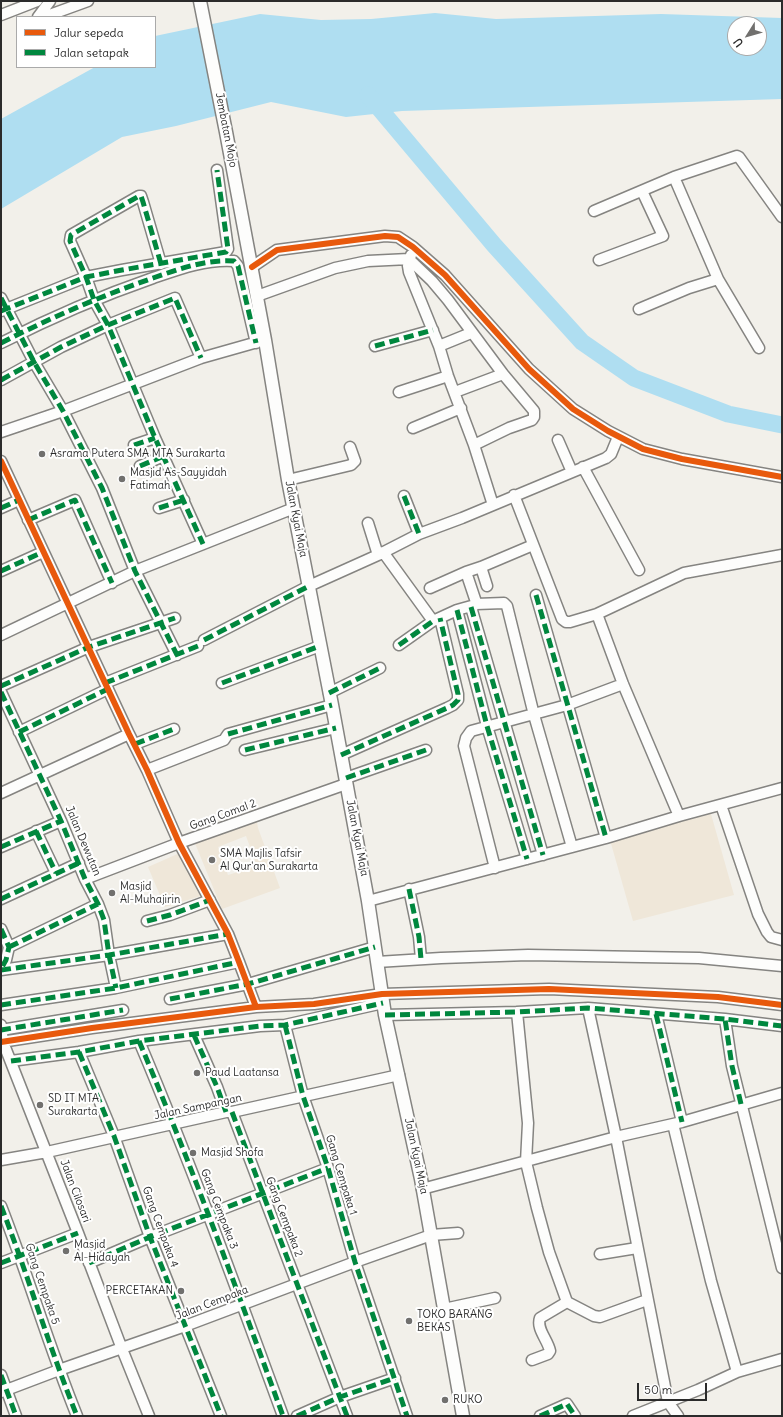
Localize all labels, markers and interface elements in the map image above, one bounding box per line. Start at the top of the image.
legend [16,16,156,68]
north arrow [727,16,767,56]
text: Jalur sepeda [54,25,124,40]
text: U [730,35,746,50]
text: Jalan setapak [54,45,129,60]
street label: Jembatan Mojo [212,91,240,169]
place label: Asrama Putera SMA MTA Surakarta [50,447,225,461]
marker: Asrama Putera SMA MTA Surakarta [37,449,47,459]
place label: Masjid As-Sayyidah Fatimah [130,466,227,492]
marker: Masjid As-Sayyidah Fatimah [117,474,127,484]
street label: Jalan Kyai Maja [282,480,310,558]
street label: Gang Comal 2 [188,797,258,833]
street label: Jalan Kyai Maja [343,799,371,877]
street label: Jalan Dewutan [62,804,104,878]
place label: SMA Majlis Tafsir Al Qur'an Surakarta [220,847,318,873]
marker: SMA Majlis Tafsir Al Qur'an Surakarta [207,855,217,865]
place label: Masjid Al-Muhajirin [120,880,180,906]
marker: Masjid Al-Muhajirin [107,888,117,898]
place label: Paud Laatansa [205,1066,279,1080]
marker: Paud Laatansa [192,1068,202,1078]
street label: Jalan Sampangan [153,1091,243,1123]
place label: SD IT MTA Surakarta [48,1092,99,1118]
marker: SD IT MTA Surakarta [35,1100,45,1110]
street label: Jalan Kyai Maja [401,1117,431,1195]
street label: Gang Cempaka 1 [323,1133,359,1217]
place label: Masjid Shofa [201,1146,263,1160]
marker: Masjid Shofa [188,1148,198,1158]
street label: Jalan Cilosari [57,1158,93,1224]
street label: Gang Cempaka 3 [198,1167,240,1251]
street label: Gang Cempaka 2 [263,1175,305,1259]
street label: Gang Cempaka 4 [139,1185,181,1269]
place label: Masjid Al-Hidayah [74,1238,130,1264]
street label: Gang Cempaka 5 [22,1242,62,1326]
marker: Masjid Al-Hidayah [61,1246,71,1256]
street label: Jalan Cempaka [174,1283,250,1323]
place label: PERCETAKAN [106,1284,173,1298]
marker: PERCETAKAN [176,1286,186,1296]
place label: TOKO BARANG BEKAS [417,1308,492,1334]
marker: TOKO BARANG BEKAS [404,1316,414,1326]
scale bar [639,1375,709,1401]
text: 50 m [644,1382,672,1397]
place label: RUKO [453,1393,483,1407]
marker: RUKO [440,1395,450,1405]

